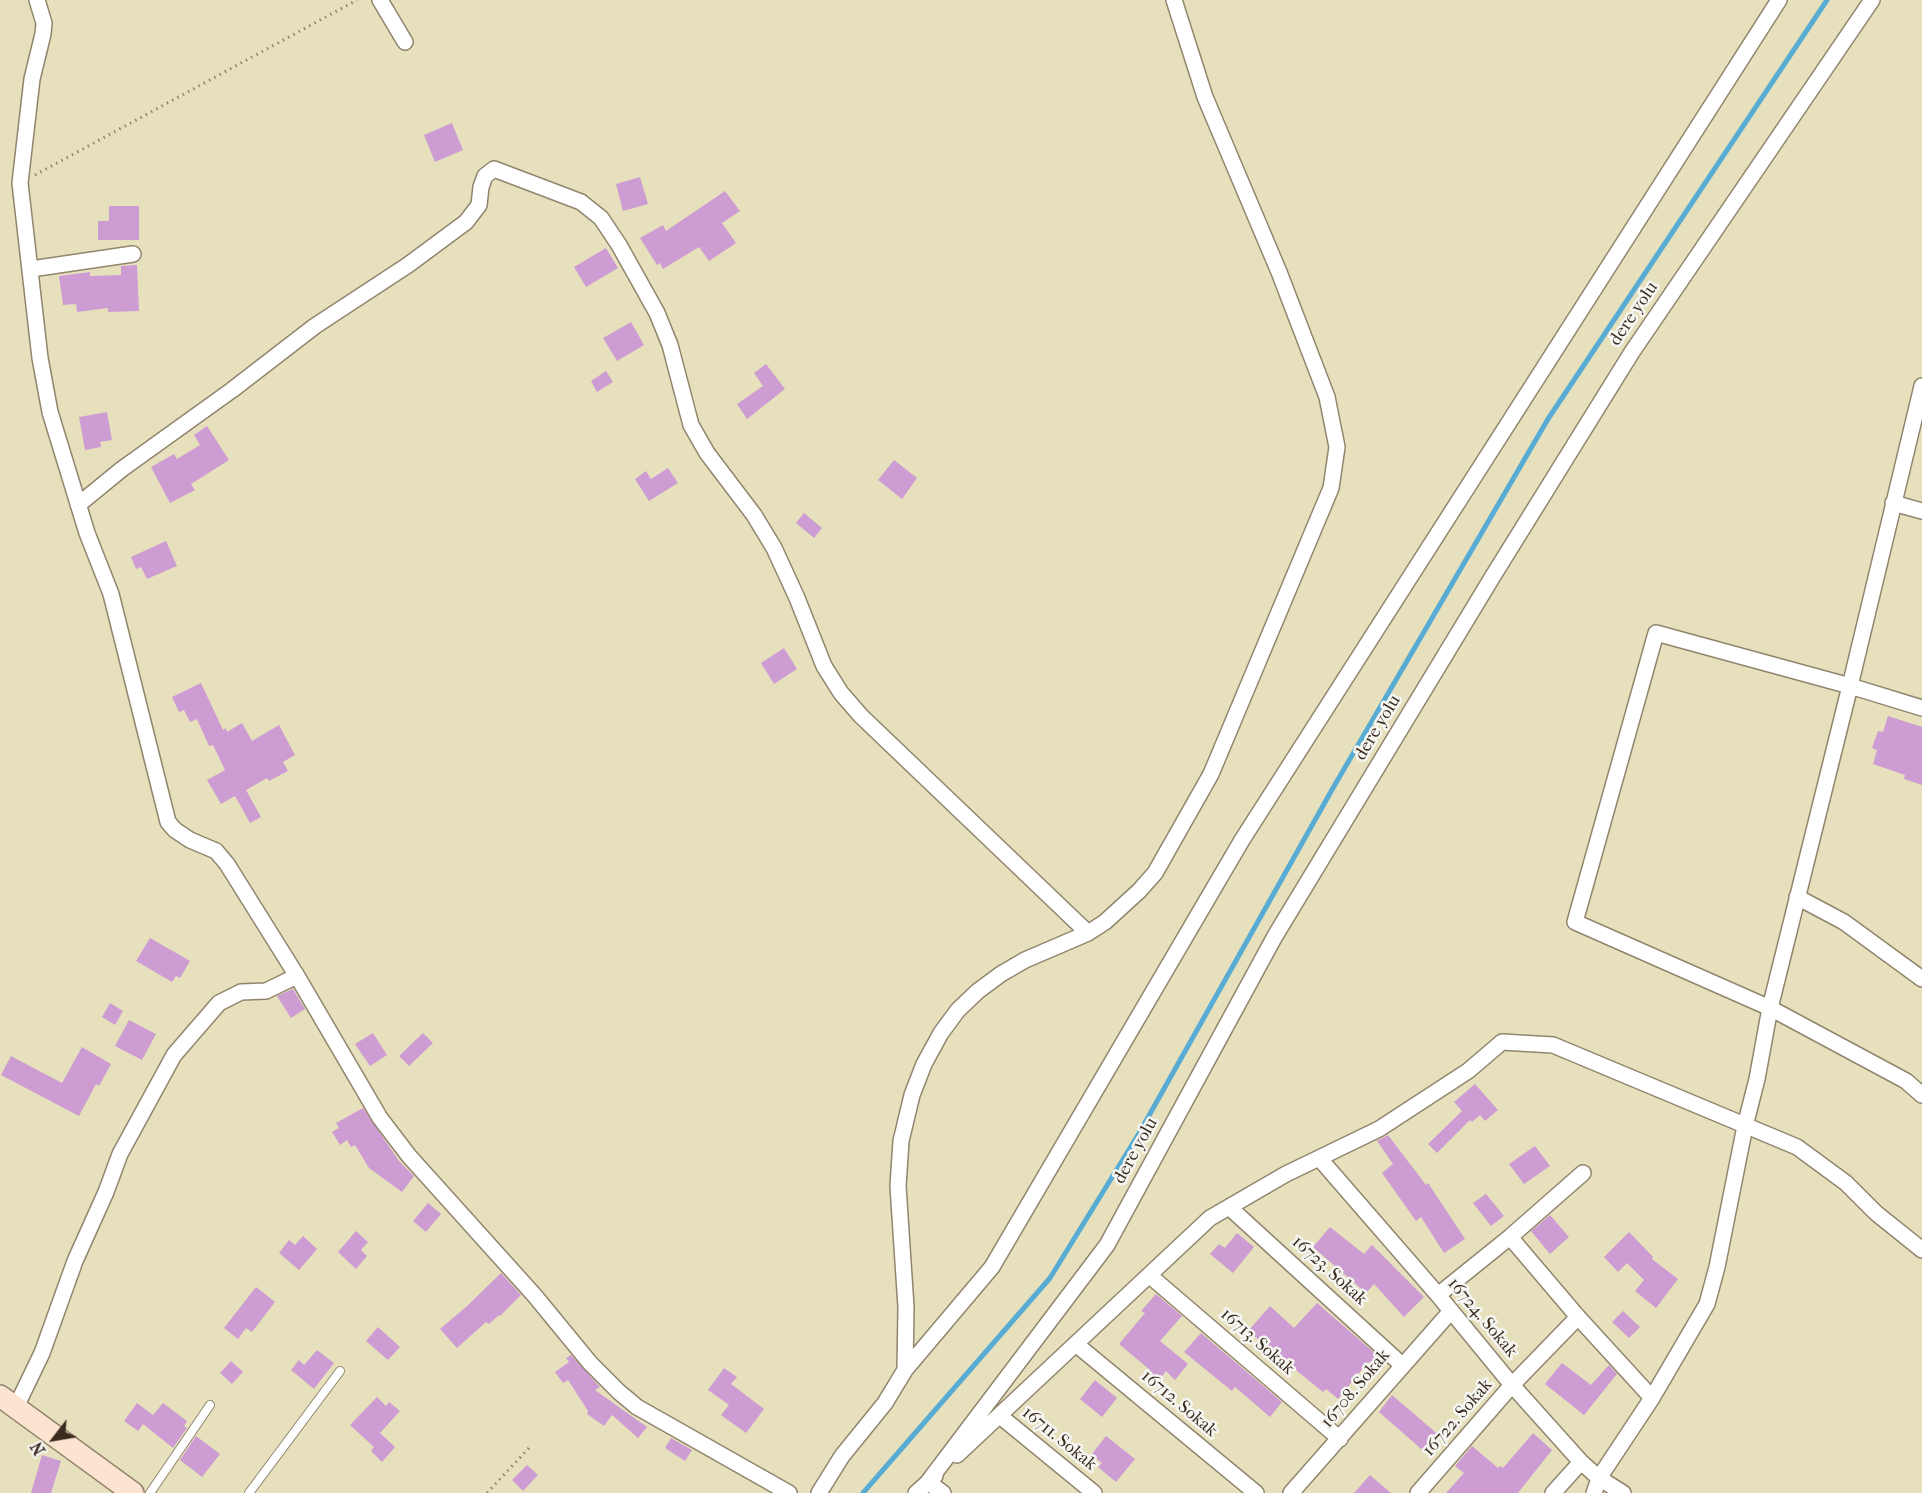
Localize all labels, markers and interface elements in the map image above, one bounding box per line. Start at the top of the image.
street label: dere yolu [1605,278,1663,350]
street label: dere yolu [1350,691,1406,765]
street label: dere yolu [1109,1114,1163,1188]
street label: 16723. Sokak [1287,1232,1371,1310]
street label: 16724. Sokak [1442,1274,1522,1362]
street label: 16713. Sokak [1216,1304,1298,1380]
street label: 16708. Sokak [1317,1345,1395,1433]
street label: 16712. Sokak [1137,1366,1221,1442]
street label: 16722. Sokak [1419,1375,1497,1461]
street label: 16711. Sokak [1017,1402,1101,1476]
north arrow [24,1409,84,1469]
text: N [27,1438,49,1459]

